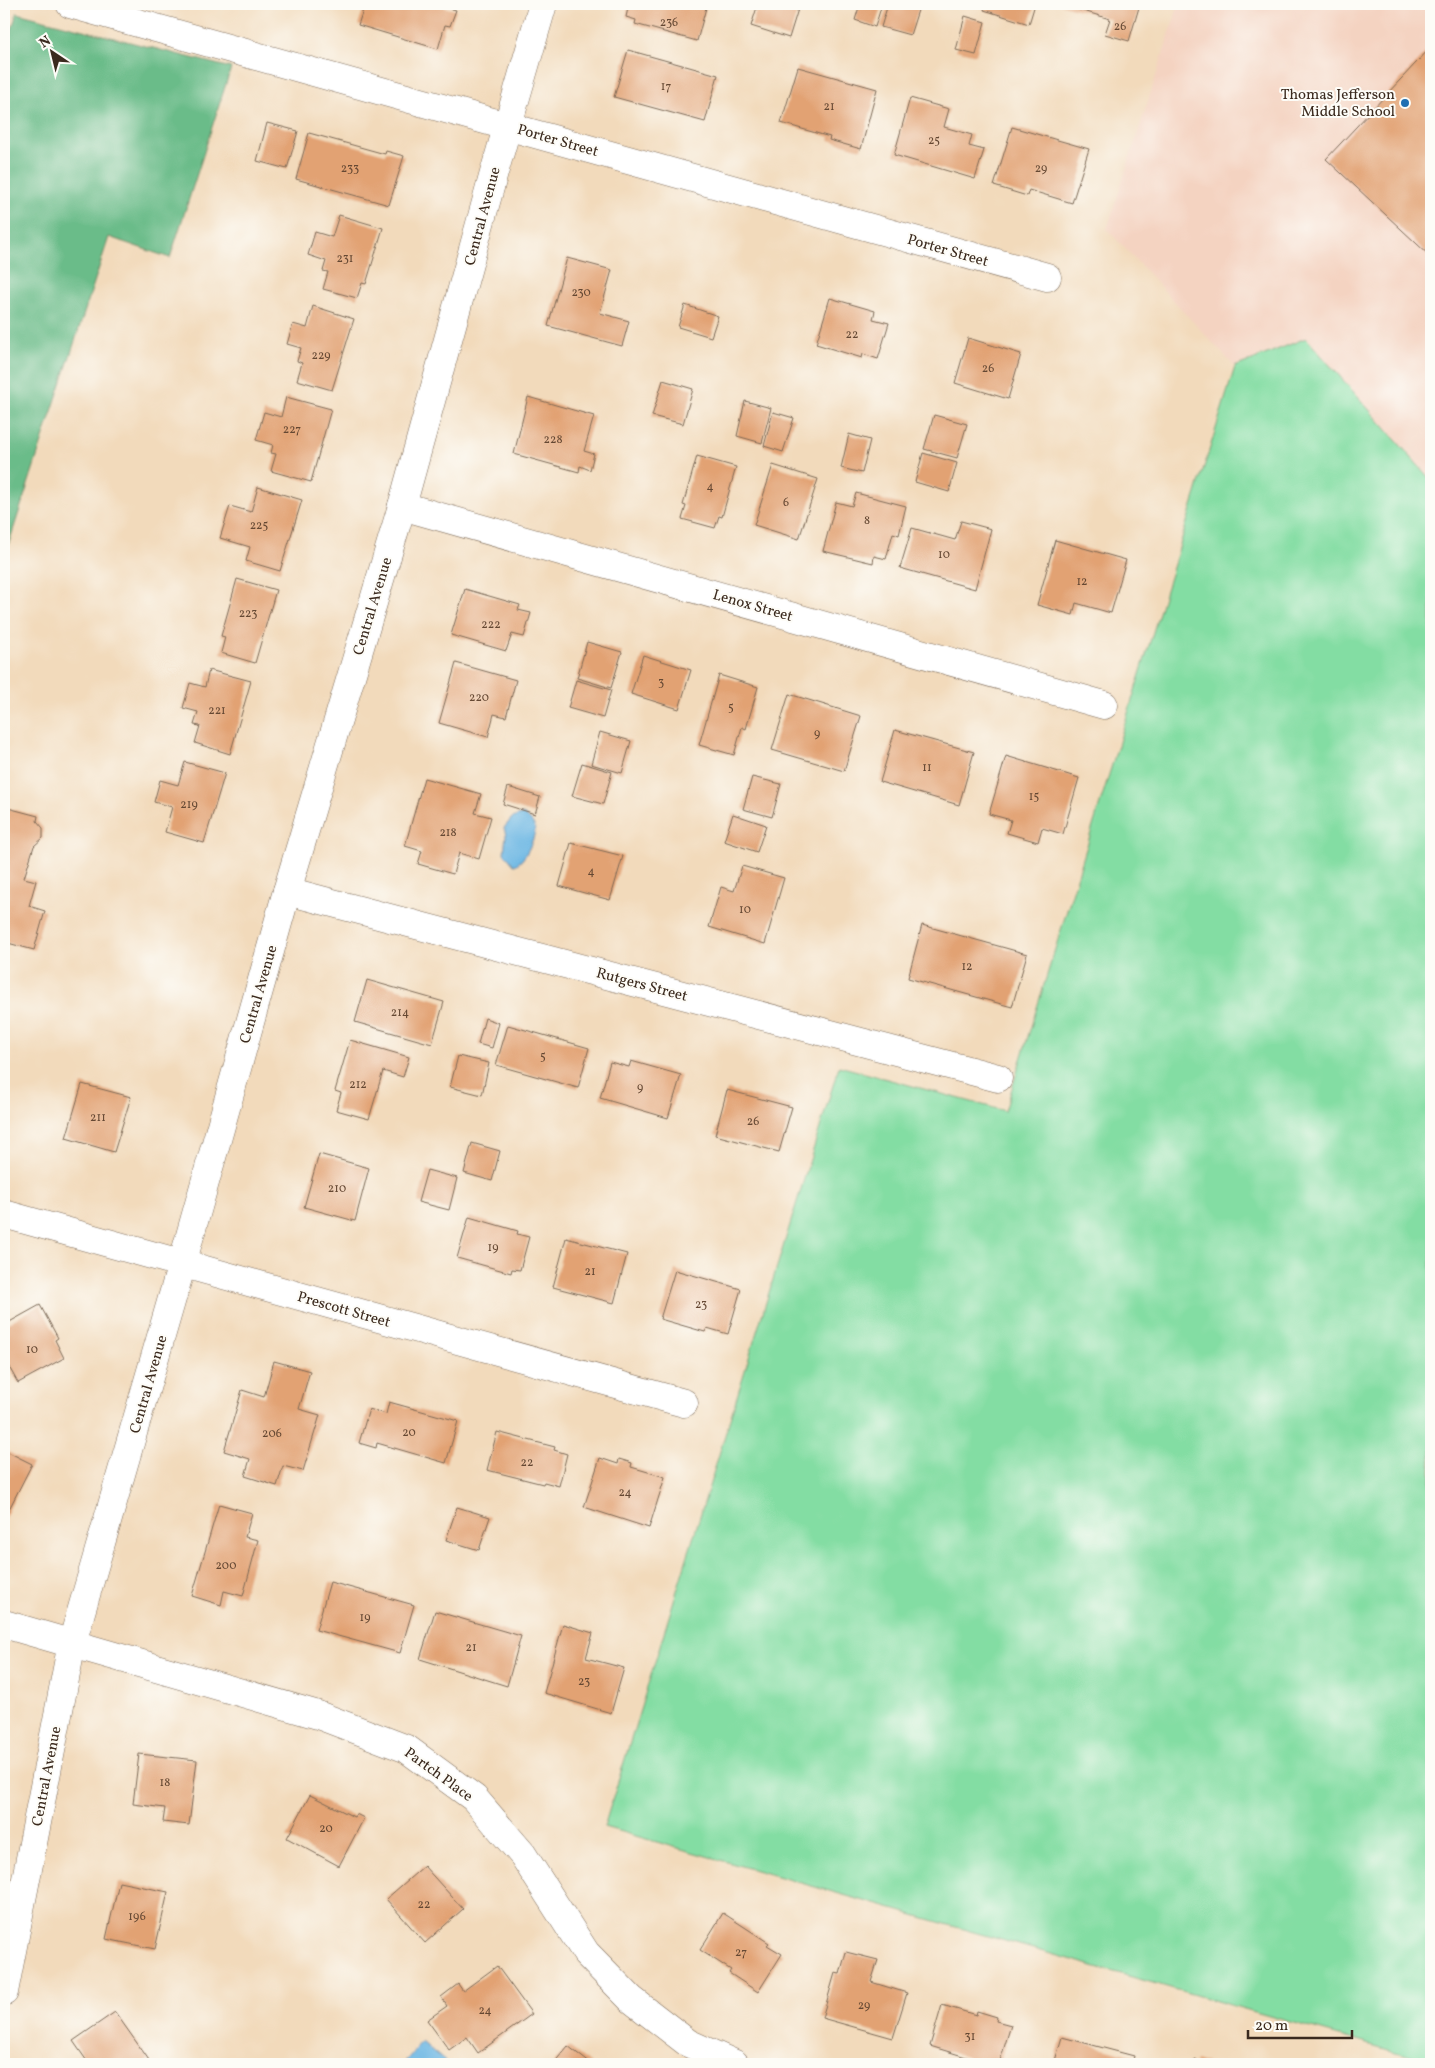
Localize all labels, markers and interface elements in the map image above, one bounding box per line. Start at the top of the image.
house number: 236 [660,15,678,31]
house number: 26 [1114,19,1126,35]
north arrow [28,28,78,78]
text: N [36,32,55,53]
house number: 17 [661,79,671,95]
place label: Thomas Jefferson Middle School [1281,85,1395,123]
marker: Thomas Jefferson Middle School [1399,97,1411,109]
house number: 21 [823,99,835,115]
street label: Porter Street [515,120,601,163]
house number: 25 [928,133,940,149]
house number: 233 [341,161,359,177]
house number: 29 [1035,161,1047,177]
street label: Central Avenue [460,165,507,268]
street label: Porter Street [905,230,991,273]
house number: 231 [337,251,353,267]
house number: 230 [571,285,591,301]
house number: 22 [846,327,858,343]
house number: 229 [312,348,331,364]
house number: 26 [982,361,994,377]
house number: 227 [283,422,301,438]
house number: 228 [544,432,562,448]
house number: 4 [706,479,714,495]
house number: 6 [783,495,789,511]
house number: 8 [864,513,870,529]
house number: 225 [250,518,269,534]
house number: 10 [938,547,950,563]
street label: Central Avenue [349,555,398,658]
house number: 12 [1076,574,1088,590]
street label: Lenox Street [710,585,795,628]
house number: 223 [239,606,257,622]
house number: 222 [481,617,501,633]
house number: 3 [658,675,664,691]
house number: 220 [469,690,489,706]
house number: 5 [728,700,734,716]
house number: 221 [208,703,226,719]
house number: 9 [814,726,820,742]
house number: 11 [922,760,932,776]
house number: 15 [1029,789,1039,805]
house number: 219 [180,797,198,813]
house number: 218 [439,825,457,841]
house number: 4 [587,864,595,880]
house number: 10 [739,902,751,918]
street label: Central Avenue [235,943,284,1046]
house number: 12 [961,959,973,975]
street label: Rutgers Street [594,963,690,1008]
house number: 214 [391,1005,409,1021]
house number: 5 [540,1049,546,1065]
house number: 212 [349,1077,367,1093]
house number: 9 [637,1080,643,1096]
house number: 211 [90,1110,106,1126]
house number: 26 [747,1114,759,1130]
house number: 210 [328,1181,346,1197]
house number: 19 [488,1240,498,1256]
house number: 21 [584,1264,596,1280]
street label: Prescott Street [295,1287,393,1334]
house number: 23 [695,1297,707,1313]
street label: Central Avenue [125,1333,174,1436]
house number: 10 [26,1342,38,1358]
house number: 20 [402,1425,416,1441]
house number: 206 [262,1426,282,1442]
house number: 22 [521,1455,533,1471]
house number: 24 [618,1485,632,1501]
house number: 200 [216,1558,237,1574]
house number: 19 [360,1610,370,1626]
house number: 21 [465,1640,477,1656]
house number: 23 [578,1674,590,1690]
street label: Central Avenue [27,1724,67,1828]
street label: Partch Place [399,1743,477,1807]
house number: 18 [160,1775,170,1791]
house number: 20 [319,1821,333,1837]
house number: 22 [418,1897,430,1913]
house number: 196 [128,1909,146,1925]
house number: 27 [735,1945,747,1961]
house number: 29 [858,1998,870,2014]
house number: 24 [478,2003,492,2019]
scale bar [1248,2008,1351,2040]
text: 20 m [1255,2016,1288,2037]
house number: 31 [965,2029,975,2045]

